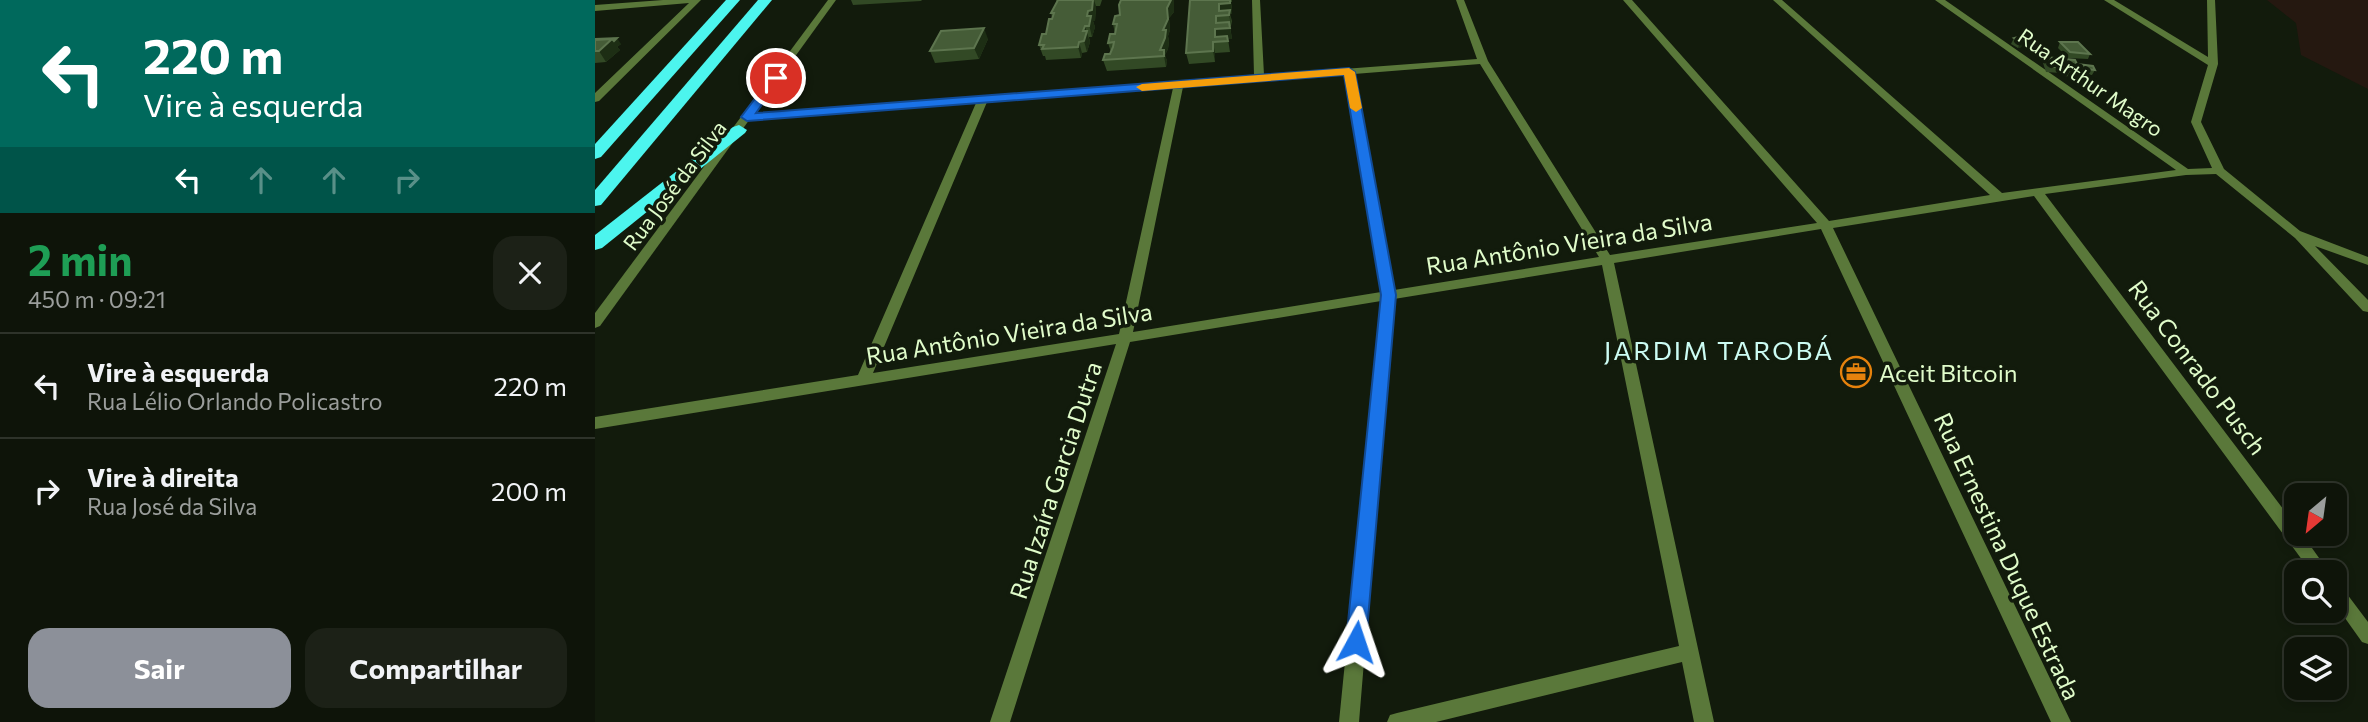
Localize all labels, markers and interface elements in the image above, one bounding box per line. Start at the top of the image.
street label: Rua Arthur Magro [2014,23,2168,141]
text: 220 m [143,24,283,84]
icon: left [28,28,119,119]
pin [746,48,806,108]
icon: arrive [757,59,795,97]
text: Vire à esquerda [143,84,364,124]
street label: Rua José da Silva [617,115,731,255]
icon: left [169,161,207,199]
icon: ahead [242,161,280,199]
icon: ahead [315,161,353,199]
icon: right [388,161,426,199]
street label: Rua Antônio Vieira da Silva [1424,206,1714,280]
text: 2 min [28,233,133,285]
button: close [493,236,567,310]
street label: Rua Conrado Pusch [2123,274,2273,460]
text: 450 m · 09:21 [28,285,166,313]
street label: Rua Antônio Vieira da Silva [864,296,1154,370]
district label: JARDIM TAROBÁ [1604,334,1834,365]
office icon: Aceit Bitcoin [1839,355,1873,389]
text: Vire à esquerda [87,356,269,387]
street label: Rua Izaíra Garcia Dutra [1003,358,1107,602]
place label: Aceit Bitcoin [1879,358,2018,387]
icon: left [28,367,66,405]
text: 220 m [494,370,567,401]
text: Rua Lélio Orlando Policastro [87,387,383,415]
street label: Rua Ernestina Duque Estrada [1929,408,2087,704]
text: Vire à direita [87,461,239,492]
icon: right [28,472,66,510]
text: 200 m [491,475,567,506]
north arrow [2284,483,2347,546]
map controls [2284,483,2347,700]
text: Rua José da Silva [87,492,257,520]
button: search [2284,560,2347,623]
position arrow [1319,605,1393,679]
button: Sair [28,628,291,708]
button: Compartilhar [305,628,567,708]
button: layers [2284,637,2347,700]

